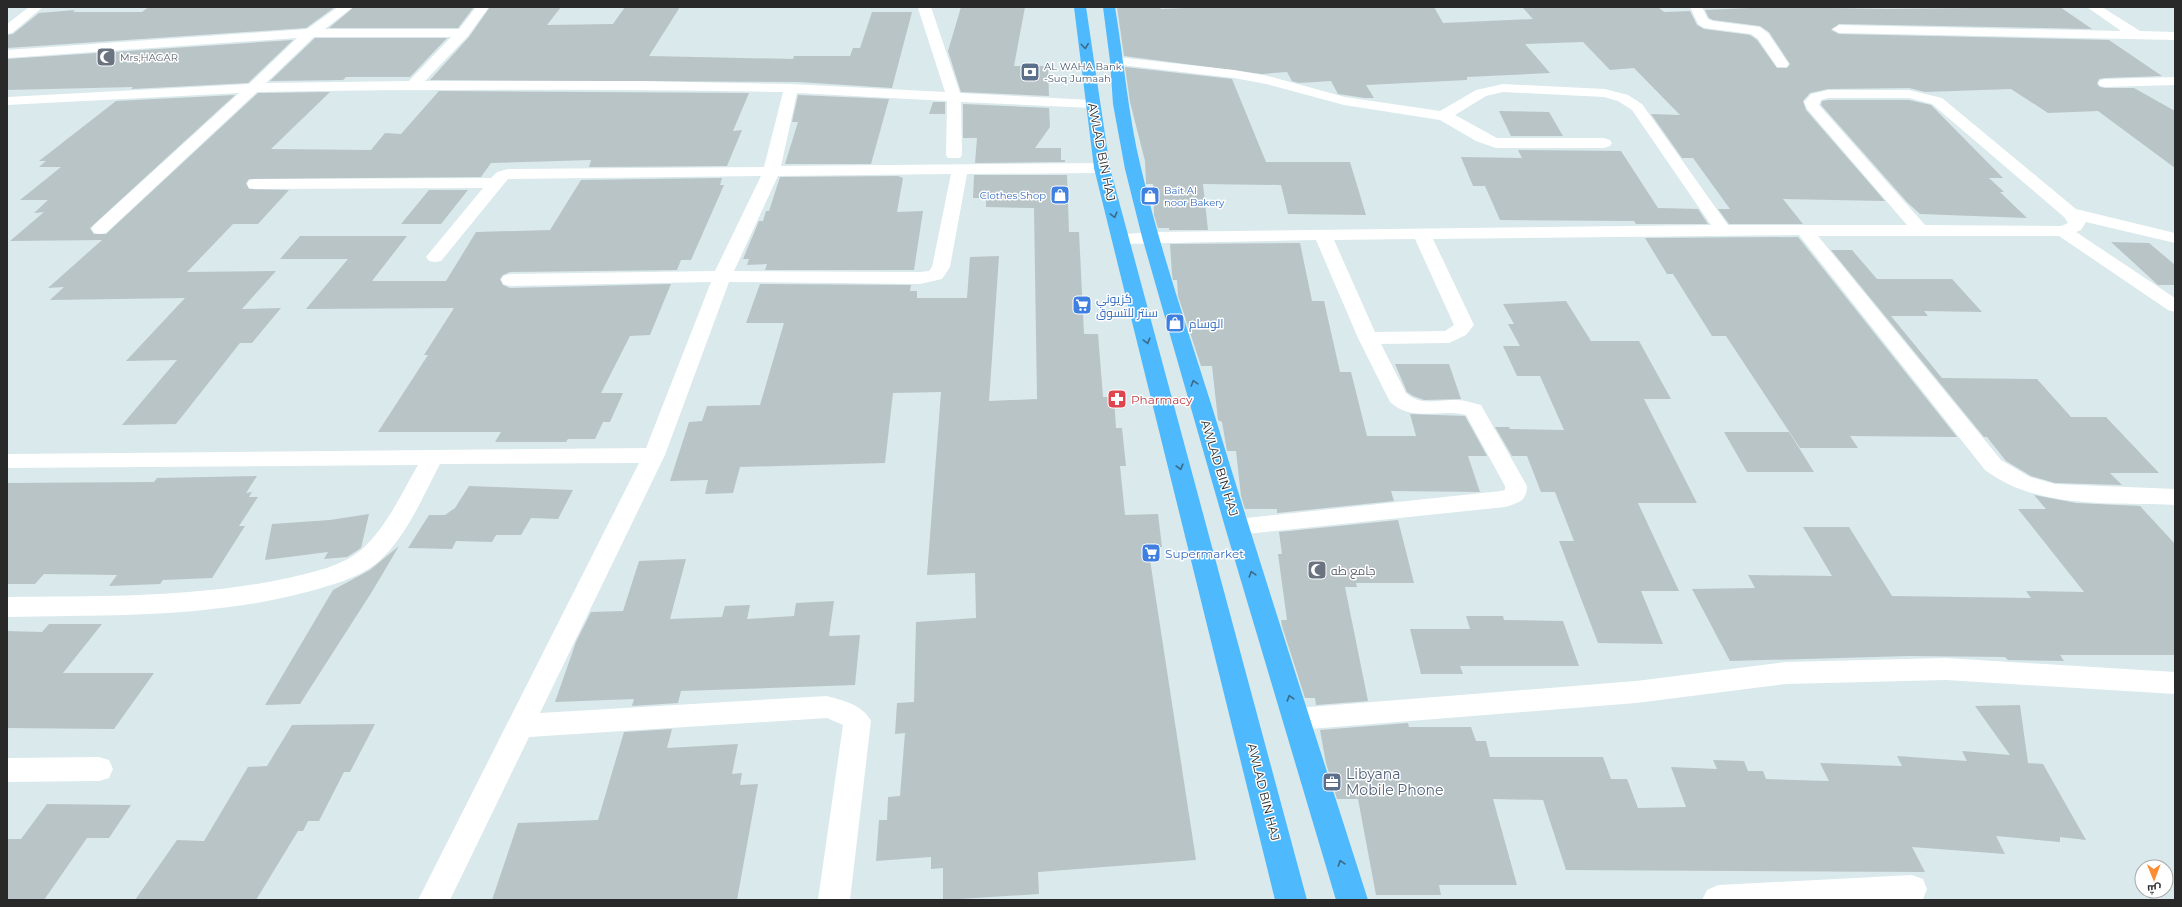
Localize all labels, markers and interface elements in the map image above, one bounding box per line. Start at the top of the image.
one-way arrow [1080,43,1089,49]
mosque icon: Mrs,HAGAR [95,46,117,68]
place label: Mrs,HAGAR [120,51,178,64]
place label: AL WAHA Bank -Suq Jumaah [1044,60,1122,85]
bank icon: AL WAHA Bank -Suq Jumaah [1019,61,1041,83]
street label: AWLAD BIN HAJ [1085,101,1119,203]
shop icon: Clothes Shop [1049,184,1071,206]
place label: Bait Al noor Bakery [1164,184,1225,209]
shop icon: Bait Al noor Bakery [1139,185,1161,207]
place label: Clothes Shop [980,189,1046,202]
one-way arrow [1110,212,1118,218]
place label: كزيوني سنتر للتسوق [1096,291,1158,320]
supermarket icon: كزيوني سنتر للتسوق [1071,294,1093,316]
shop icon: الوسام [1164,312,1186,334]
place label: الوسام [1189,316,1223,332]
one-way arrow [1142,337,1151,344]
one-way arrow [1190,379,1199,386]
pharmacy icon: Pharmacy [1106,388,1128,410]
place label: Pharmacy [1131,392,1193,407]
street label: AWLAD BIN HAJ [1198,418,1242,518]
one-way arrow [1175,463,1183,470]
supermarket icon: Supermarket [1140,542,1162,564]
place label: Supermarket [1165,546,1244,561]
mosque icon: جامع طه [1306,559,1328,581]
place label: جامع طه [1331,563,1375,579]
one-way arrow [1248,571,1257,578]
one-way arrow [1287,695,1295,702]
street label: AWLAD BIN HAJ [1245,742,1283,842]
place label: Libyana Mobile Phone [1346,765,1444,799]
office icon: Libyana Mobile Phone [1321,771,1343,793]
one-way arrow [1337,859,1346,866]
north arrow [2134,859,2174,899]
text: ش [2147,882,2161,896]

